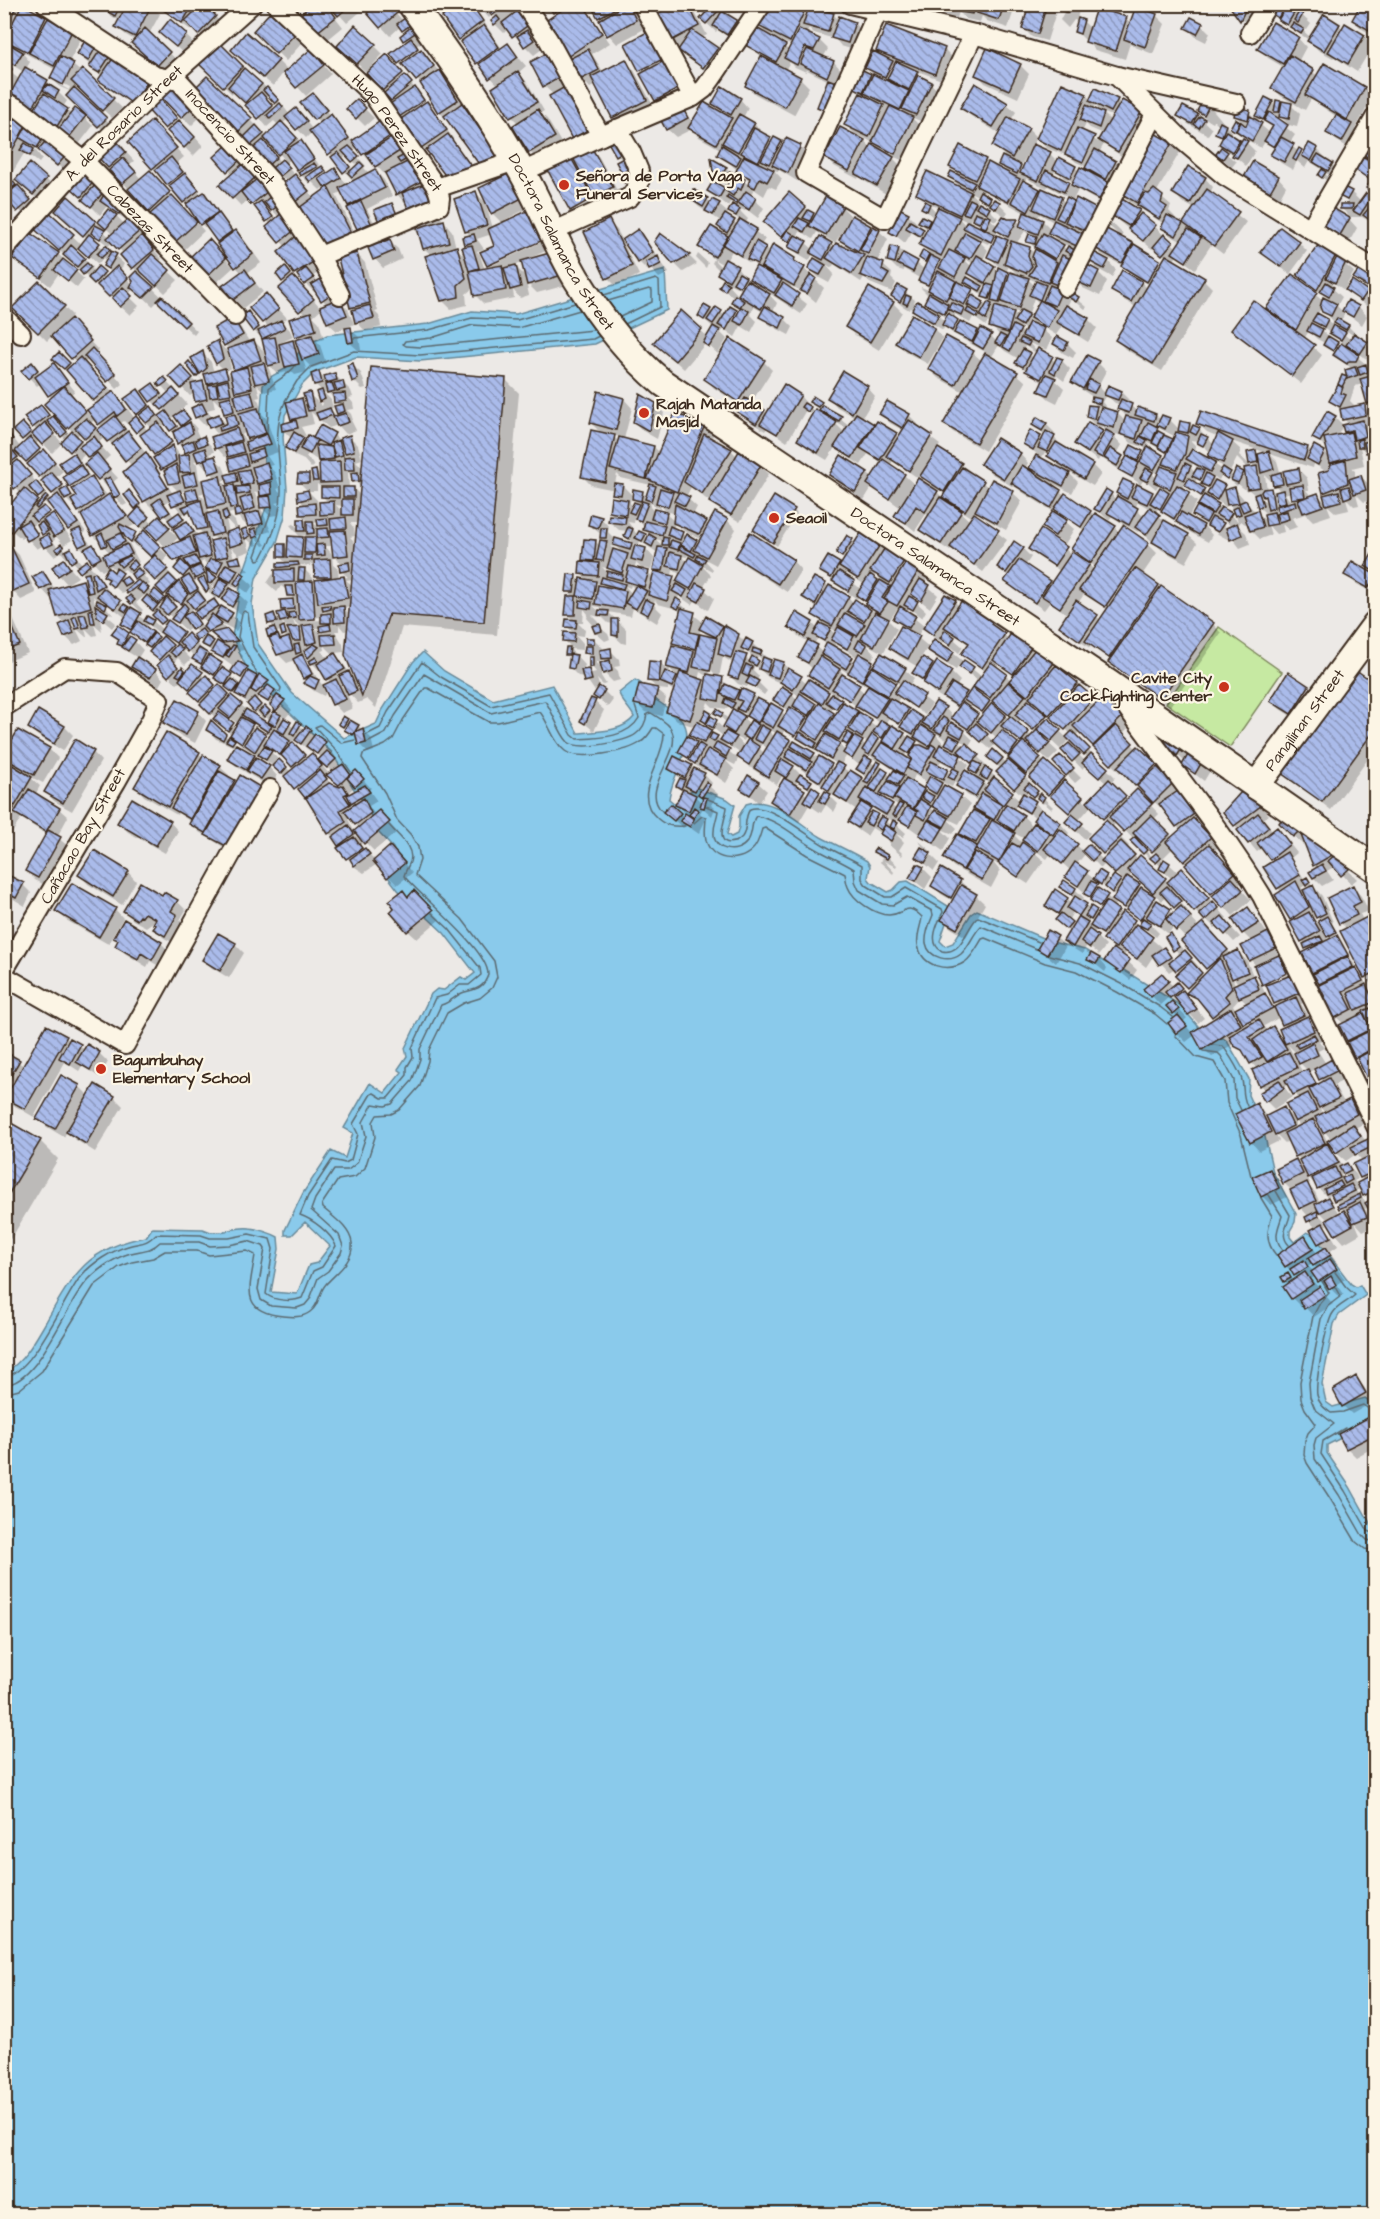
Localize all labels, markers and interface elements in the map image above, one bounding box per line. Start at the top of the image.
street label: A. del Rosario Street [60,60,188,186]
street label: Hugo Perez Street [347,69,448,197]
street label: Inocencio Street [180,84,281,190]
street label: Doctora Salamanca Street [503,150,620,336]
place label: Señora de Porta Vaga Funeral Services [575,165,743,205]
marker: Señora de Porta Vaga Funeral Services [557,178,571,192]
street label: Cabezas Street [101,179,199,279]
place label: Rajah Matanda Masjid [656,393,762,433]
marker: Rajah Matanda Masjid [637,406,651,420]
street label: Doctora Salamanca Street [846,502,1025,632]
place label: Seaoil [785,507,828,529]
marker: Seaoil [767,511,781,525]
street label: Pangilinan Street [1260,664,1350,776]
place label: Cavite City Cockfighting Center [1060,667,1212,709]
marker: Cavite City Cockfighting Center [1217,680,1231,694]
street label: Cañacao Bay Street [35,764,132,908]
place label: Bagumbuhay Elementary School [113,1049,251,1090]
marker: Bagumbuhay Elementary School [94,1062,108,1076]

